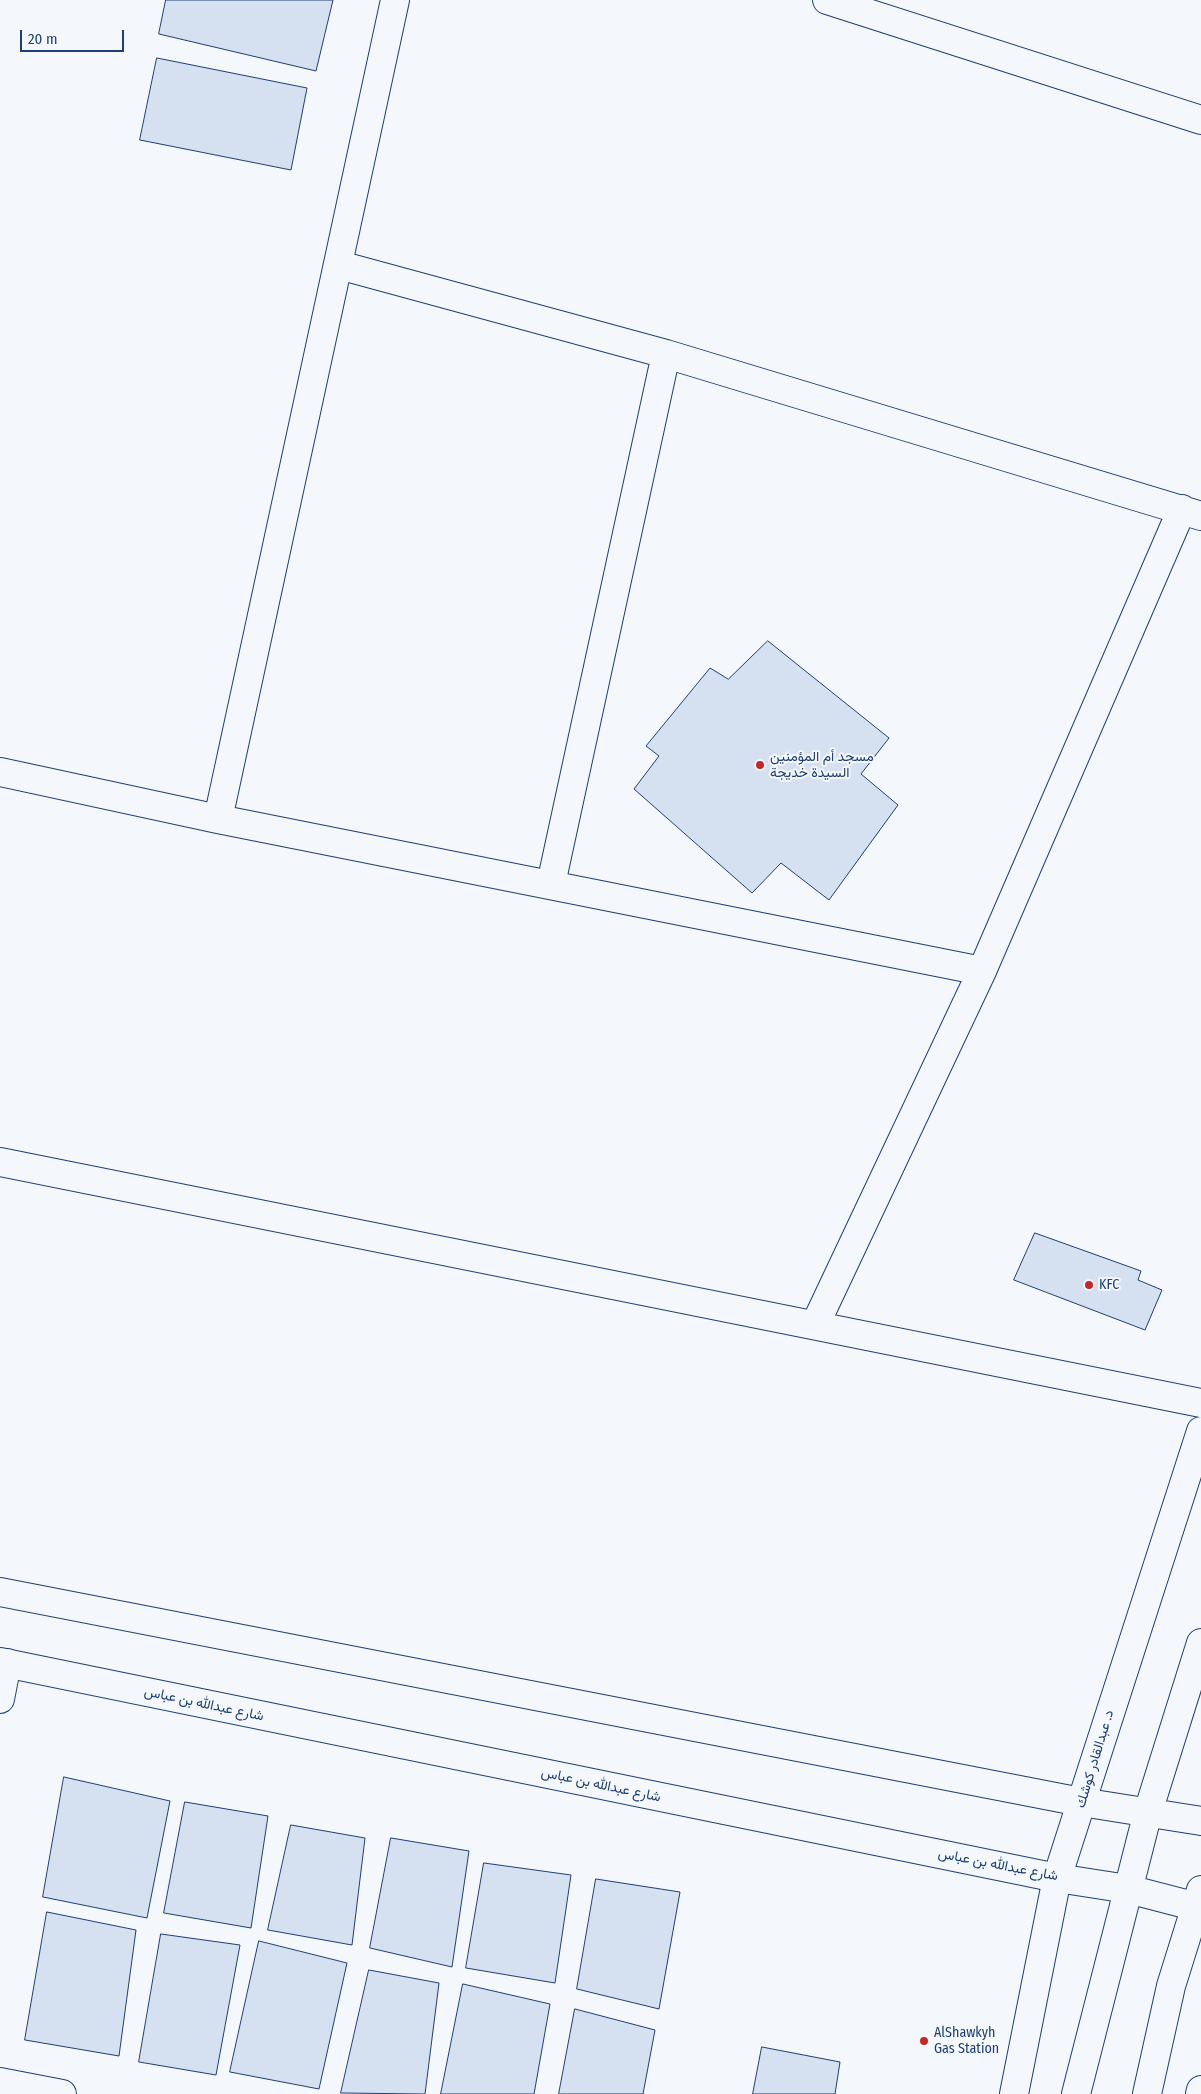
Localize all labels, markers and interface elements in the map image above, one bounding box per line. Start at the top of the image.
scale bar [22,20,126,52]
text: 20 m [28,30,58,48]
place label: مسجد أم المؤمنين السيدة خديجة [770,749,874,782]
marker: مسجد أم المؤمنين السيدة خديجة [754,759,766,771]
place label: KFC [1099,1277,1119,1293]
marker: KFC [1083,1279,1095,1291]
street label: شارع عبدالله بن عباس [143,1683,265,1725]
street label: د. عبدالقادر كوشك [1072,1708,1118,1810]
street label: شارع عبدالله بن عباس [540,1764,662,1806]
street label: شارع عبدالله بن عباس [937,1845,1059,1885]
place label: AlShawkyh Gas Station [934,2025,999,2058]
marker: AlShawkyh Gas Station [918,2035,930,2047]

